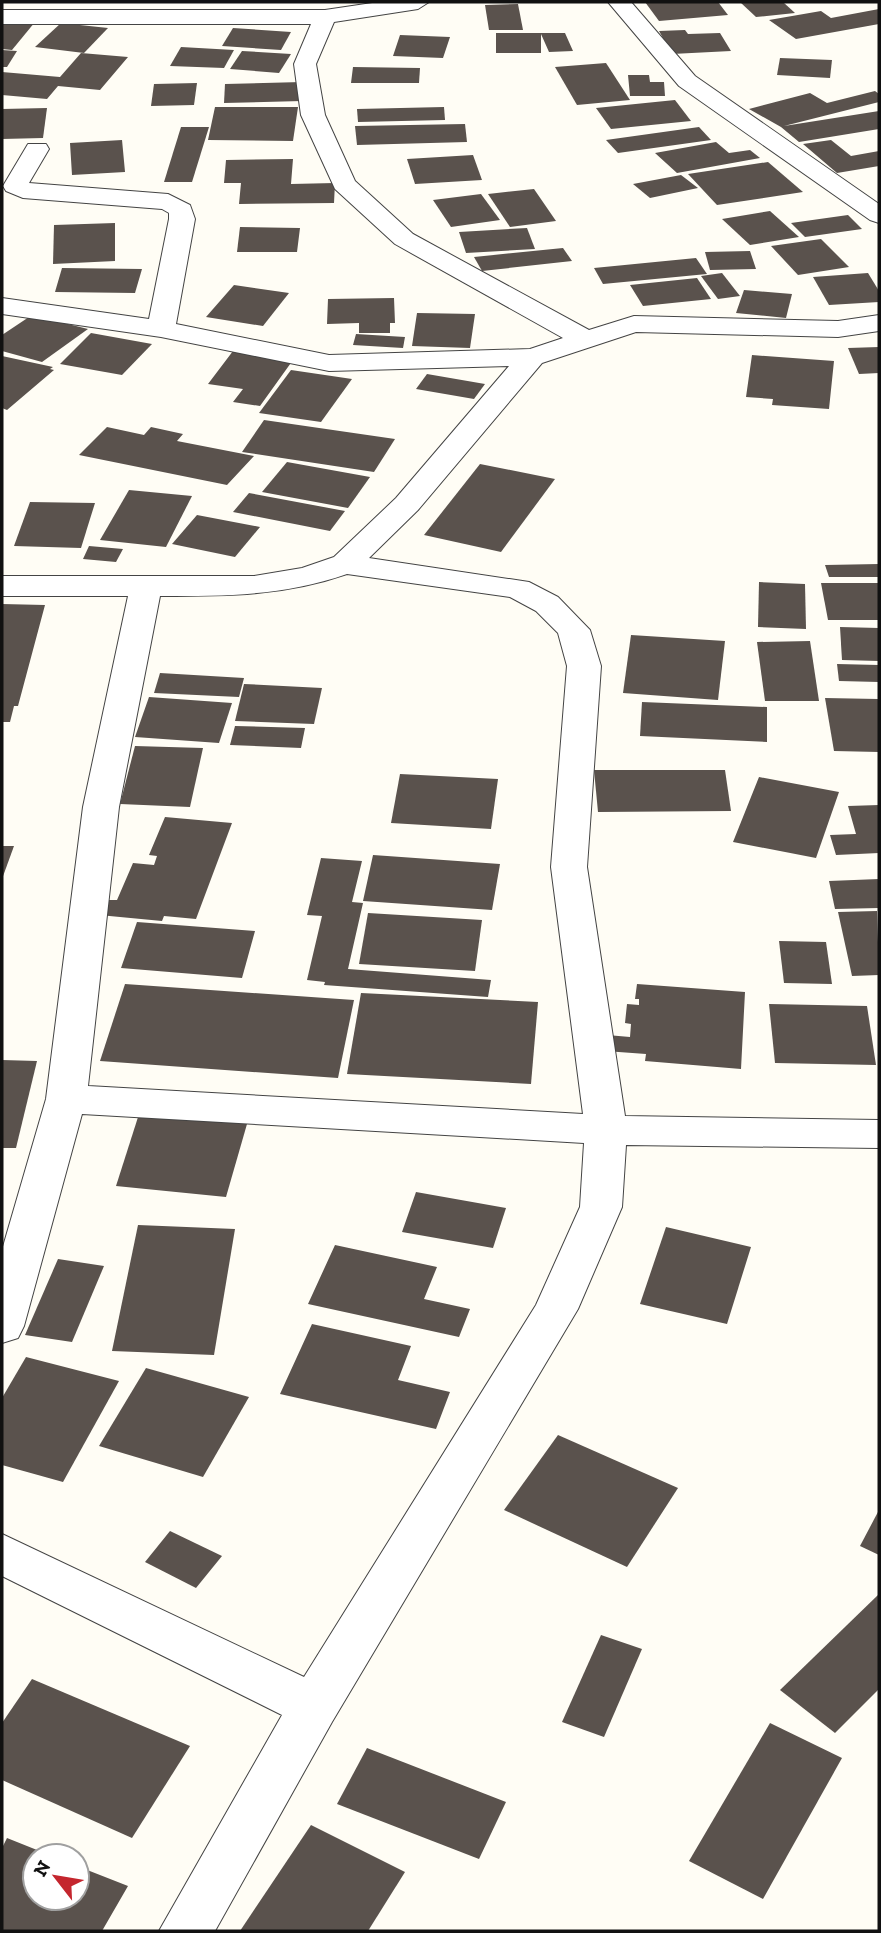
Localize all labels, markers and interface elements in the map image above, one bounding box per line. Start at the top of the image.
north arrow [21,1842,91,1912]
text: N [28,1856,55,1881]

